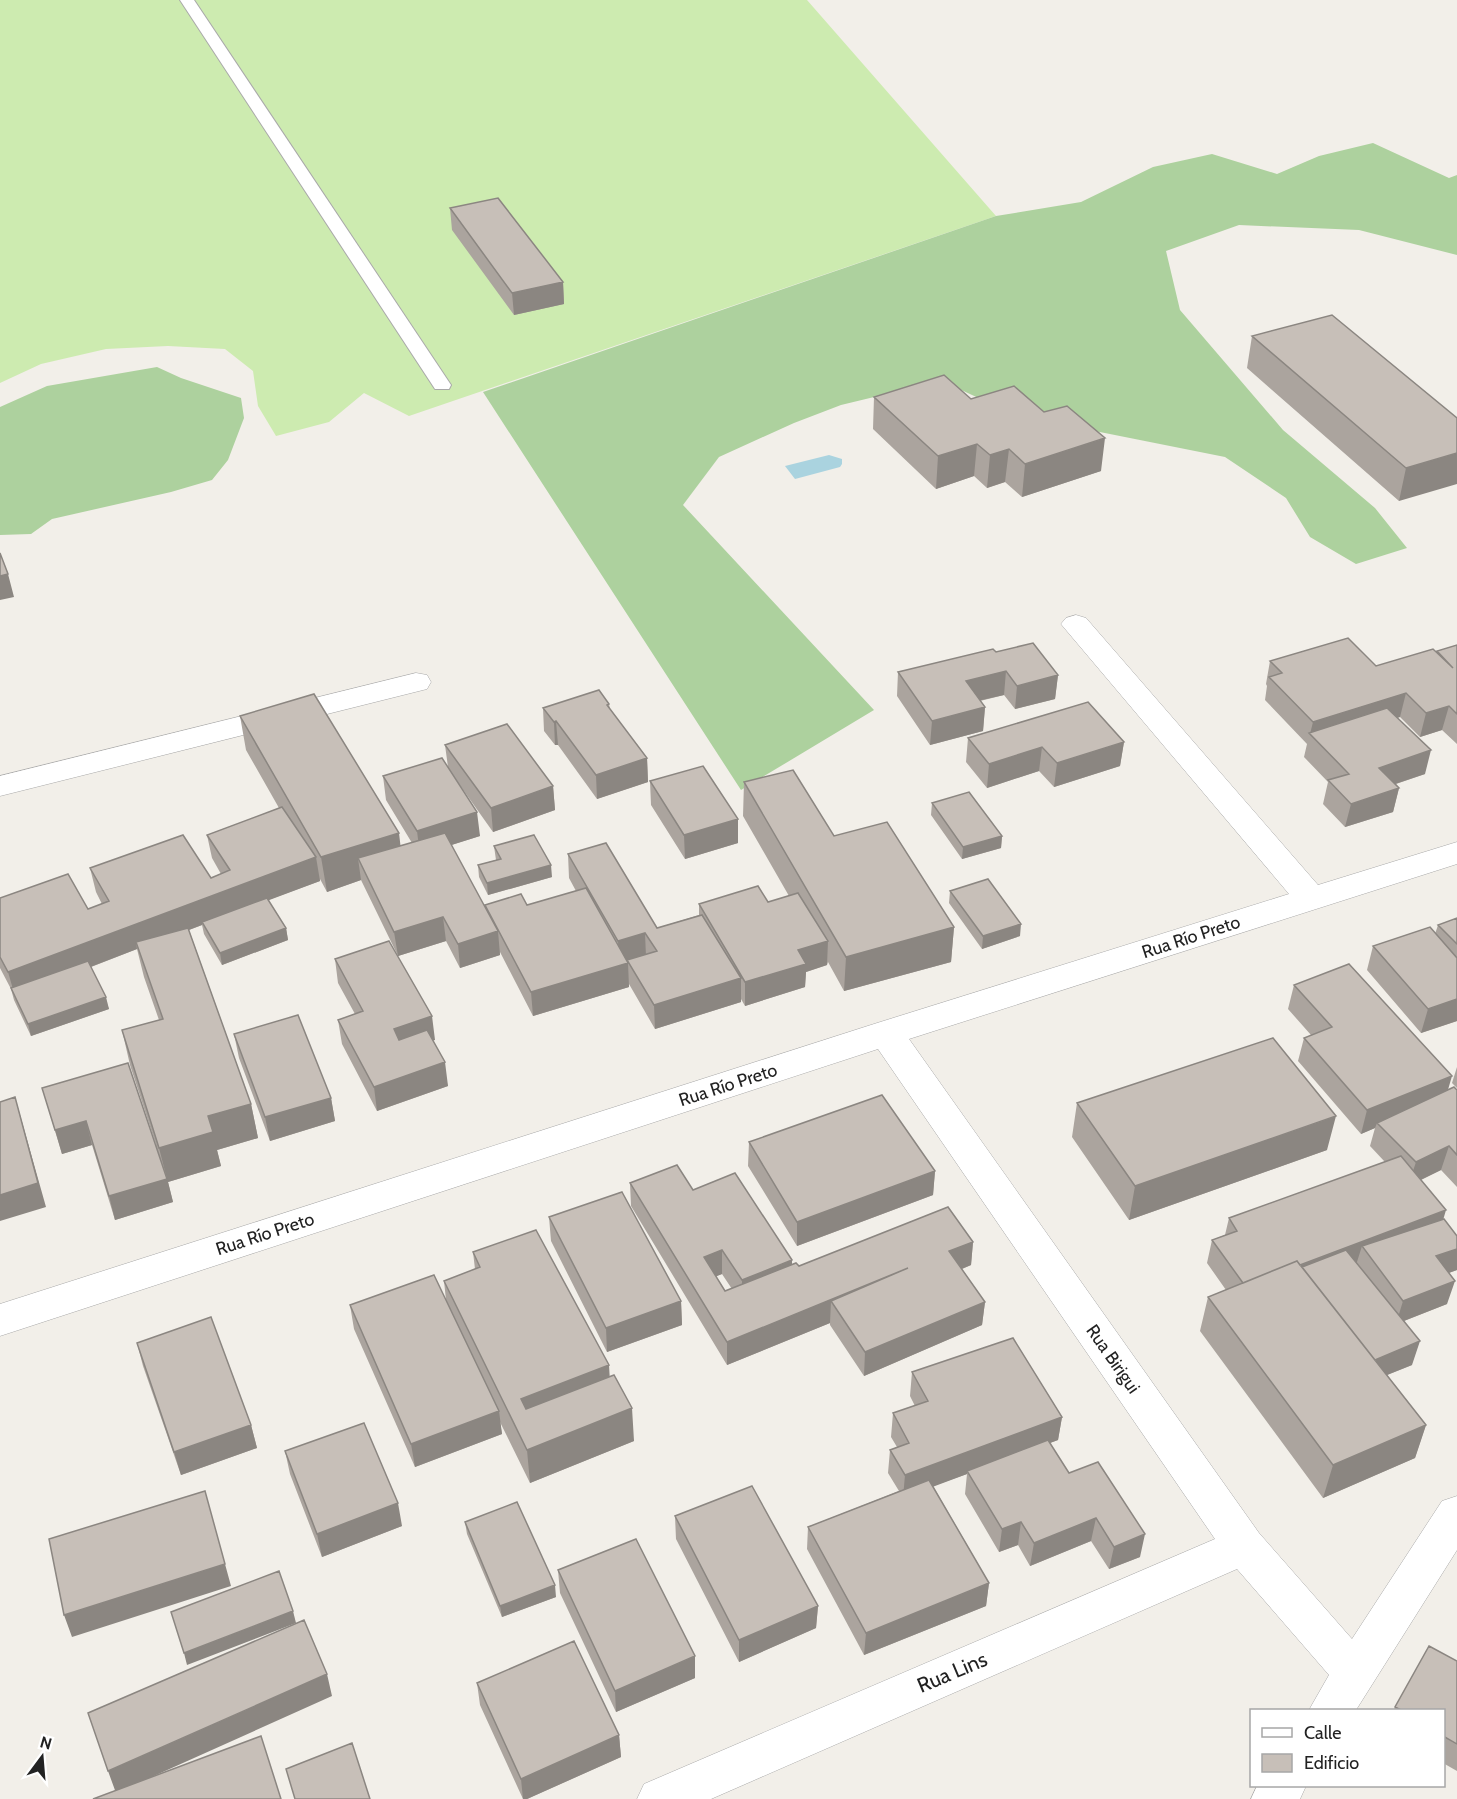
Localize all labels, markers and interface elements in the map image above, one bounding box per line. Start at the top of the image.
street label: Rua Río Preto [1139,911,1243,963]
street label: Rua Río Preto [676,1059,780,1111]
street label: Rua Río Preto [213,1208,317,1260]
street label: Rua Birigui [1081,1320,1145,1398]
street label: Rua Lins [913,1646,991,1698]
legend [1250,1709,1445,1787]
text: Calle [1304,1722,1341,1744]
north arrow [12,1727,72,1787]
text: N [38,1732,54,1754]
text: Edificio [1304,1752,1359,1774]

